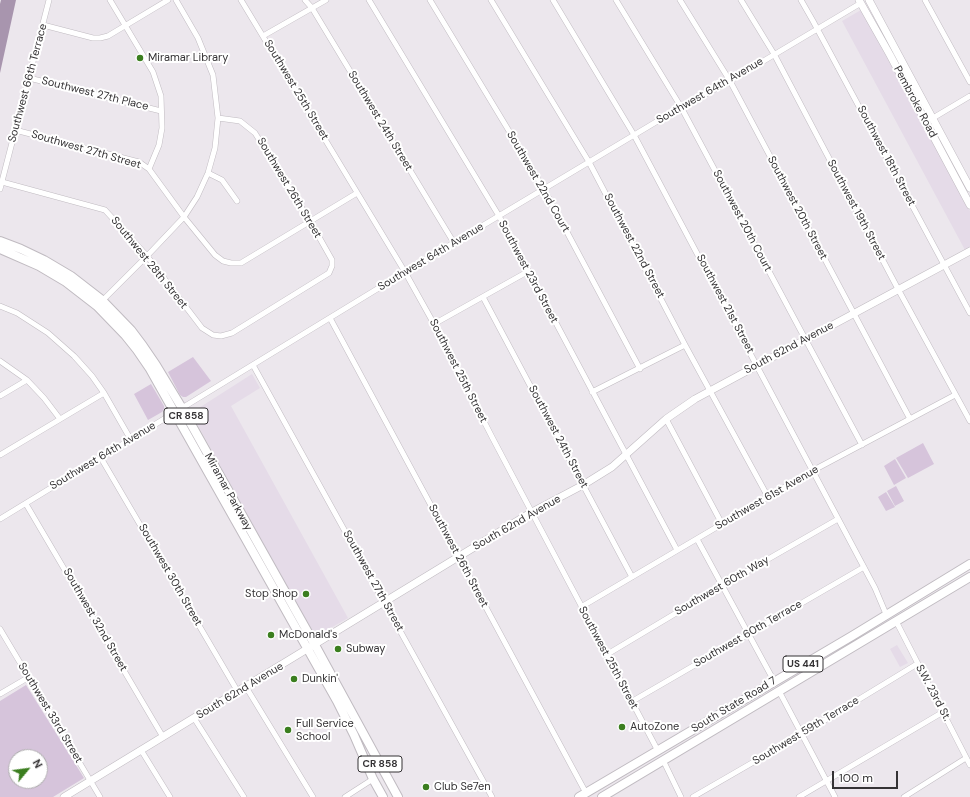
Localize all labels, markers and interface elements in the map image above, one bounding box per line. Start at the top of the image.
street label: Southwest 66th Terrace [6,22,50,144]
street label: Southwest 25th Street [261,37,331,143]
place label: Miramar Library [148,51,228,65]
marker: Miramar Library [135,53,145,63]
street label: Southwest 64th Avenue [654,55,766,127]
street label: Pembroke Road [891,64,939,140]
street label: Southwest 24th Street [345,69,415,173]
street label: Southwest 27th Place [40,74,150,114]
street label: Southwest 18th Street [854,104,918,208]
street label: Southwest 27th Street [30,128,142,172]
street label: Southwest 22nd Court [504,129,572,235]
street label: Southwest 26th Street [254,135,324,241]
street label: Southwest 20th Street [764,154,830,262]
street label: Southwest 19th Street [824,158,888,262]
street label: Southwest 20th Court [710,168,774,274]
street label: Southwest 22nd Street [601,191,667,301]
street label: Southwest 28th Street [108,214,190,312]
street label: Southwest 23rd Street [495,218,561,326]
street label: Southwest 64th Avenue [376,220,486,294]
street label: Southwest 21st Street [693,252,757,356]
street label: Southwest 25th Street [426,317,490,425]
street label: South 62nd Avenue [742,319,836,377]
street label: Southwest 24th Street [525,383,591,491]
road number: CR 858 [164,408,208,424]
street label: Southwest 64th Avenue [48,419,158,493]
street label: Miramar Parkway [201,451,255,533]
street label: Southwest 61st Avenue [713,463,821,533]
street label: South 62nd Avenue [471,492,563,554]
street label: Southwest 26th Street [425,502,491,610]
street label: Southwest 30th Street [135,522,205,628]
street label: Southwest 27th Street [340,528,406,634]
street label: Southwest 60th Way [672,554,772,618]
street label: Southwest 32nd Street [60,566,130,674]
place label: Stop Shop [245,587,298,601]
marker: Stop Shop [301,589,311,599]
street label: Southwest 60th Terrace [691,598,805,670]
street label: Southwest 25th Street [575,604,641,712]
place label: McDonald's [279,628,338,642]
marker: McDonald's [266,630,276,640]
place label: Subway [346,642,385,656]
marker: Subway [333,644,343,654]
road number: US 441 [783,656,823,672]
street label: Southwest 33rd Street [15,660,85,766]
street label: South 62nd Avenue [194,660,286,722]
street label: S.W. 23rd St. [913,662,953,724]
place label: Dunkin' [302,672,338,686]
marker: Dunkin' [289,674,299,684]
street label: South State Road 7 [689,674,779,736]
street label: Southwest 59th Terrace [750,694,862,768]
place label: Full Service School [296,717,354,743]
place label: AutoZone [630,720,679,734]
marker: AutoZone [617,722,627,732]
marker: Full Service School [283,725,293,735]
north arrow [8,749,48,789]
road number: CR 858 [358,756,402,772]
text: N [30,757,46,771]
scale bar [834,763,900,789]
text: 100 m [839,770,873,786]
place label: Club Se7en [434,780,490,794]
marker: Club Se7en [421,782,431,792]

